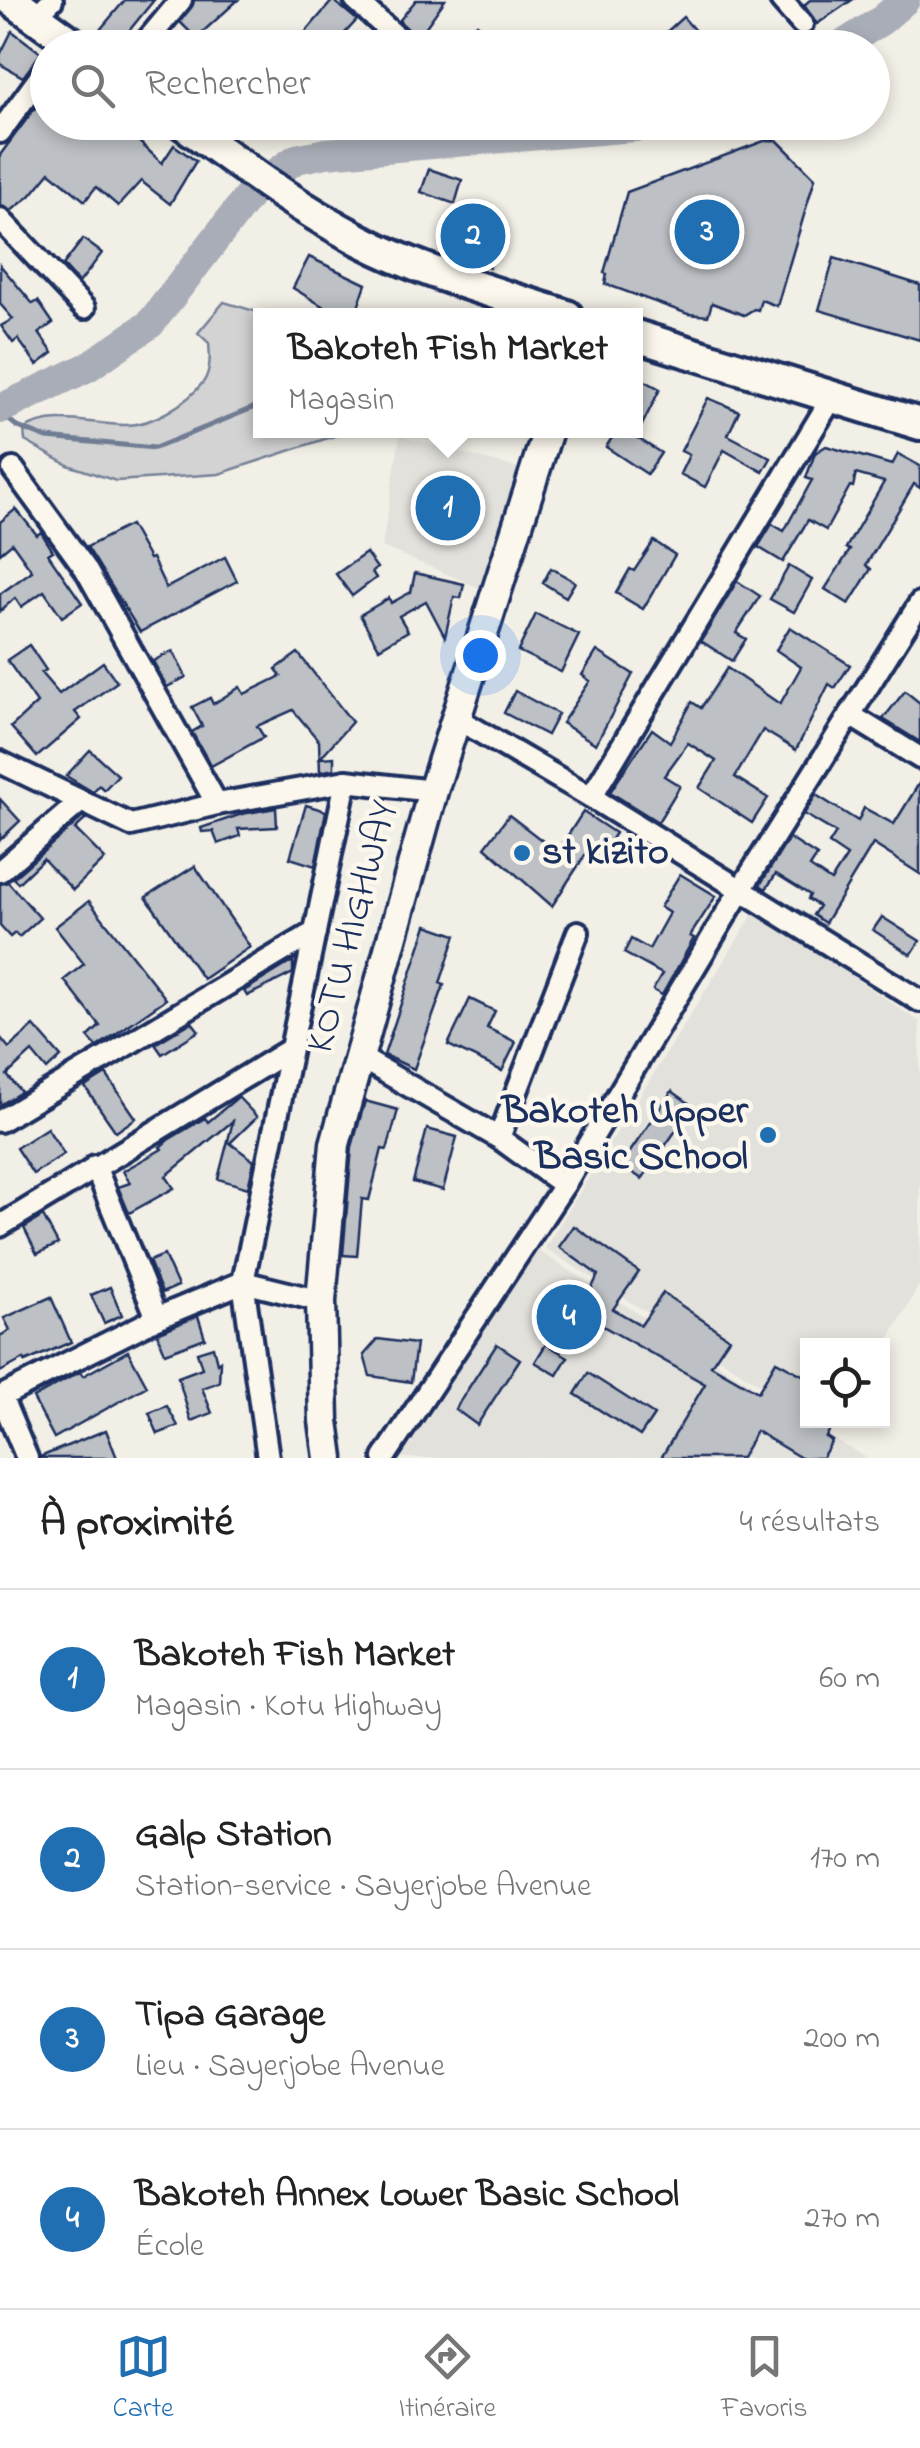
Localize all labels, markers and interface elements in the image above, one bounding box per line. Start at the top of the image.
search box [30,30,890,140]
text: Rechercher [145,57,311,113]
icon: search [65,58,120,113]
pin: 3 [674,194,740,270]
pin: 2 [440,198,506,274]
popup [253,308,643,438]
text: Bakoteh Fish Market [288,322,608,378]
text: Magasin [288,378,394,425]
pin: 1 [416,470,480,546]
your location [455,630,506,681]
street label: KOTU HIGHWAY [292,794,416,1060]
place label: st kizito [542,824,669,883]
marker: st kizito [511,842,533,864]
place label: Bakoteh Upper Basic School [500,1083,750,1188]
marker: Bakoteh Upper Basic School [757,1124,779,1146]
pin: 4 [536,1280,602,1354]
map controls [800,1338,890,1428]
button: locate [800,1338,890,1428]
text: À proximité [40,1493,234,1554]
text: 4 résultats [740,1500,880,1547]
text: Bakoteh Fish Market [135,1628,455,1684]
text: 1 [67,1656,78,1703]
text: 60 m [819,1656,880,1703]
text: Magasin · Kotu Highway [135,1684,442,1731]
text: Galp Station [135,1808,332,1864]
text: 2 [65,1836,80,1883]
text: 170 m [810,1836,880,1883]
text: Station-service · Sayerjobe Avenue [135,1864,591,1911]
text: Tipa Garage [135,1988,325,2044]
text: 3 [66,2016,79,2063]
text: 200 m [804,2016,880,2063]
text: Lieu · Sayerjobe Avenue [135,2044,445,2091]
text: Bakoteh Annex Lower Basic School [135,2168,679,2224]
text: 4 [66,2196,79,2243]
text: 270 m [804,2196,880,2243]
text: École [135,2224,204,2271]
tab: Carte [112,2329,174,2430]
tab: Itinéraire [399,2329,496,2430]
tab: Favoris [721,2329,808,2430]

